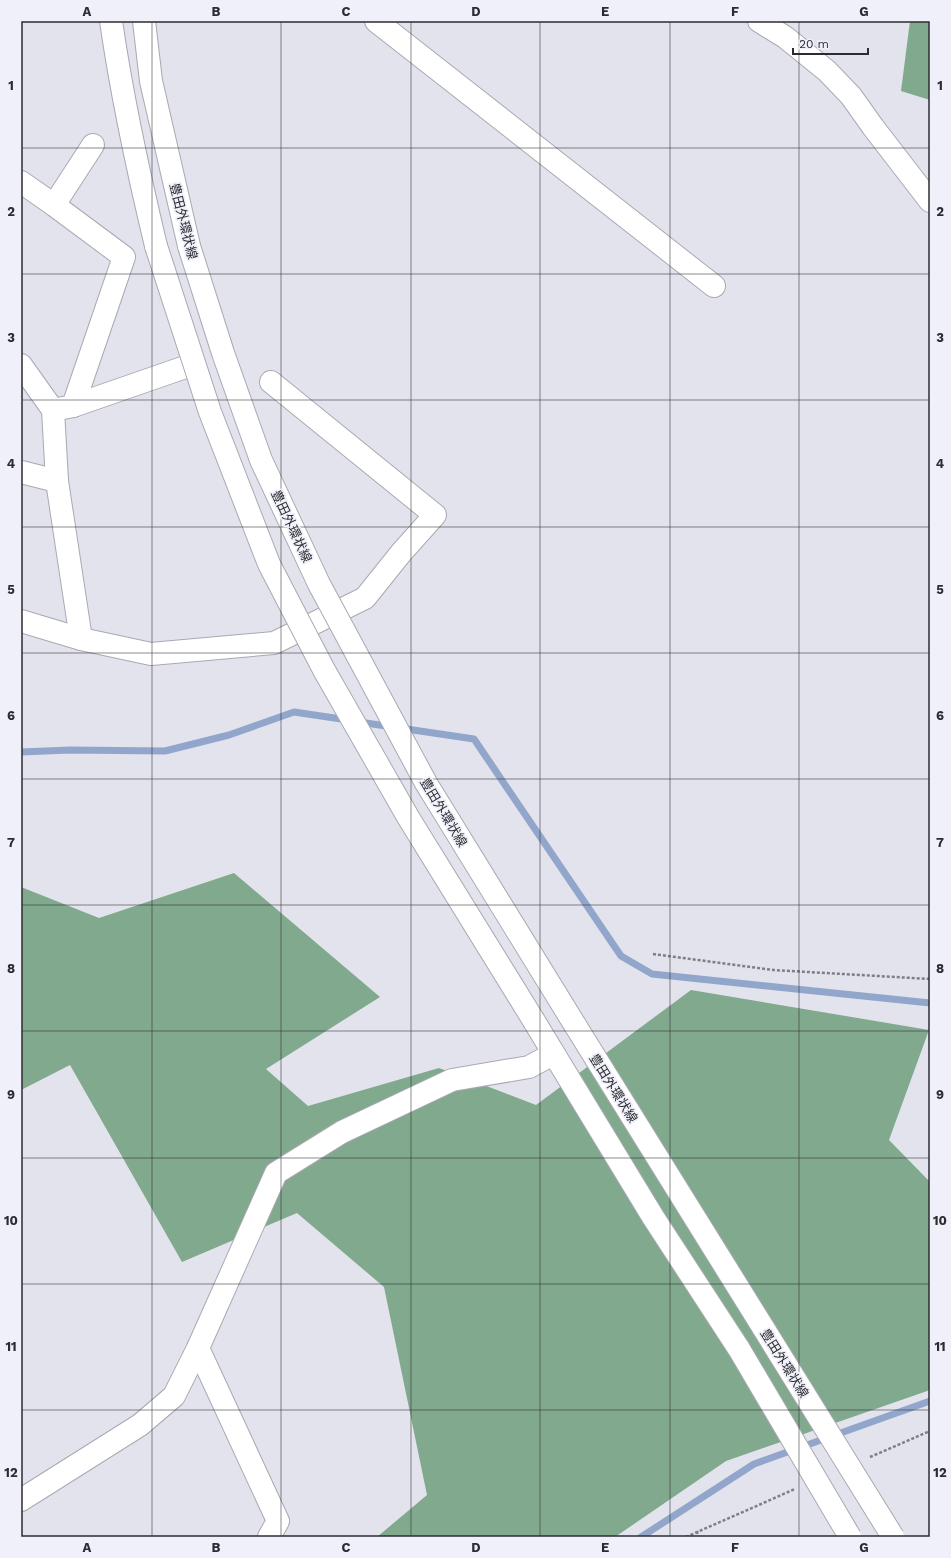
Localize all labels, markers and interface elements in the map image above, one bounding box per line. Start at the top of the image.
text: A [83,4,92,19]
text: B [212,4,221,19]
text: C [342,4,351,19]
text: D [471,4,481,19]
text: E [601,4,609,19]
text: F [731,4,739,19]
text: G [859,4,869,19]
scale bar [793,30,868,56]
text: 20 m [799,37,829,51]
text: 1 [8,78,14,93]
text: 1 [937,78,943,93]
street label: 豊田外環状線 [167,181,200,261]
text: 2 [7,204,15,219]
text: 2 [936,204,944,219]
text: 3 [7,330,15,345]
text: 3 [936,330,944,345]
text: 4 [7,456,16,471]
text: 4 [936,456,945,471]
street label: 豊田外環状線 [268,488,315,565]
text: 5 [7,582,15,597]
text: 5 [936,582,944,597]
text: 6 [7,708,15,723]
text: 6 [936,708,944,723]
street label: 豊田外環状線 [417,775,470,850]
text: 7 [7,835,15,850]
text: 7 [936,835,944,850]
text: 8 [7,961,15,976]
text: 8 [936,961,944,976]
street label: 豊田外環状線 [587,1051,641,1125]
text: 9 [7,1087,15,1102]
text: 9 [936,1087,944,1102]
text: 10 [4,1213,18,1228]
text: 10 [933,1213,947,1228]
street label: 豊田外環状線 [758,1326,812,1400]
text: 11 [5,1339,17,1354]
text: 11 [934,1339,946,1354]
text: 12 [4,1465,18,1480]
text: 12 [933,1465,947,1480]
text: A [83,1540,92,1555]
text: B [212,1540,221,1555]
text: C [342,1540,351,1555]
text: D [471,1540,481,1555]
text: E [601,1540,609,1555]
text: F [731,1540,739,1555]
text: G [859,1540,869,1555]

